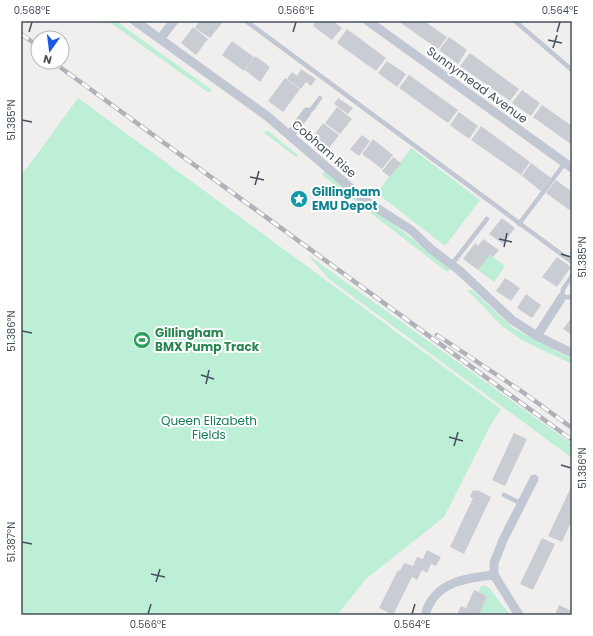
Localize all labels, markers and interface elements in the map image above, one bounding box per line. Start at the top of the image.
text: 0.568°E [14,3,50,18]
text: 0.566°E [278,3,314,18]
text: 0.564°E [542,3,578,18]
north arrow [30,30,70,70]
street label: Sunnymead Avenue [423,42,531,127]
text: N [42,51,54,68]
text: 51.385°N [4,99,19,141]
street label: Cobham Rise [288,116,360,181]
place label: Gillingham EMU Depot [312,183,381,214]
place icon: Gillingham EMU Depot [289,189,309,209]
text: 51.385°N [575,236,590,278]
text: 51.386°N [4,310,19,352]
place label: Gillingham BMX Pump Track [155,324,260,355]
sports icon: Gillingham BMX Pump Track [132,330,152,350]
park label: Queen Elizabeth Fields [161,412,257,443]
text: 51.386°N [575,447,590,489]
text: 51.387°N [4,522,19,562]
text: 0.566°E [130,617,166,632]
text: 0.564°E [394,617,430,632]

